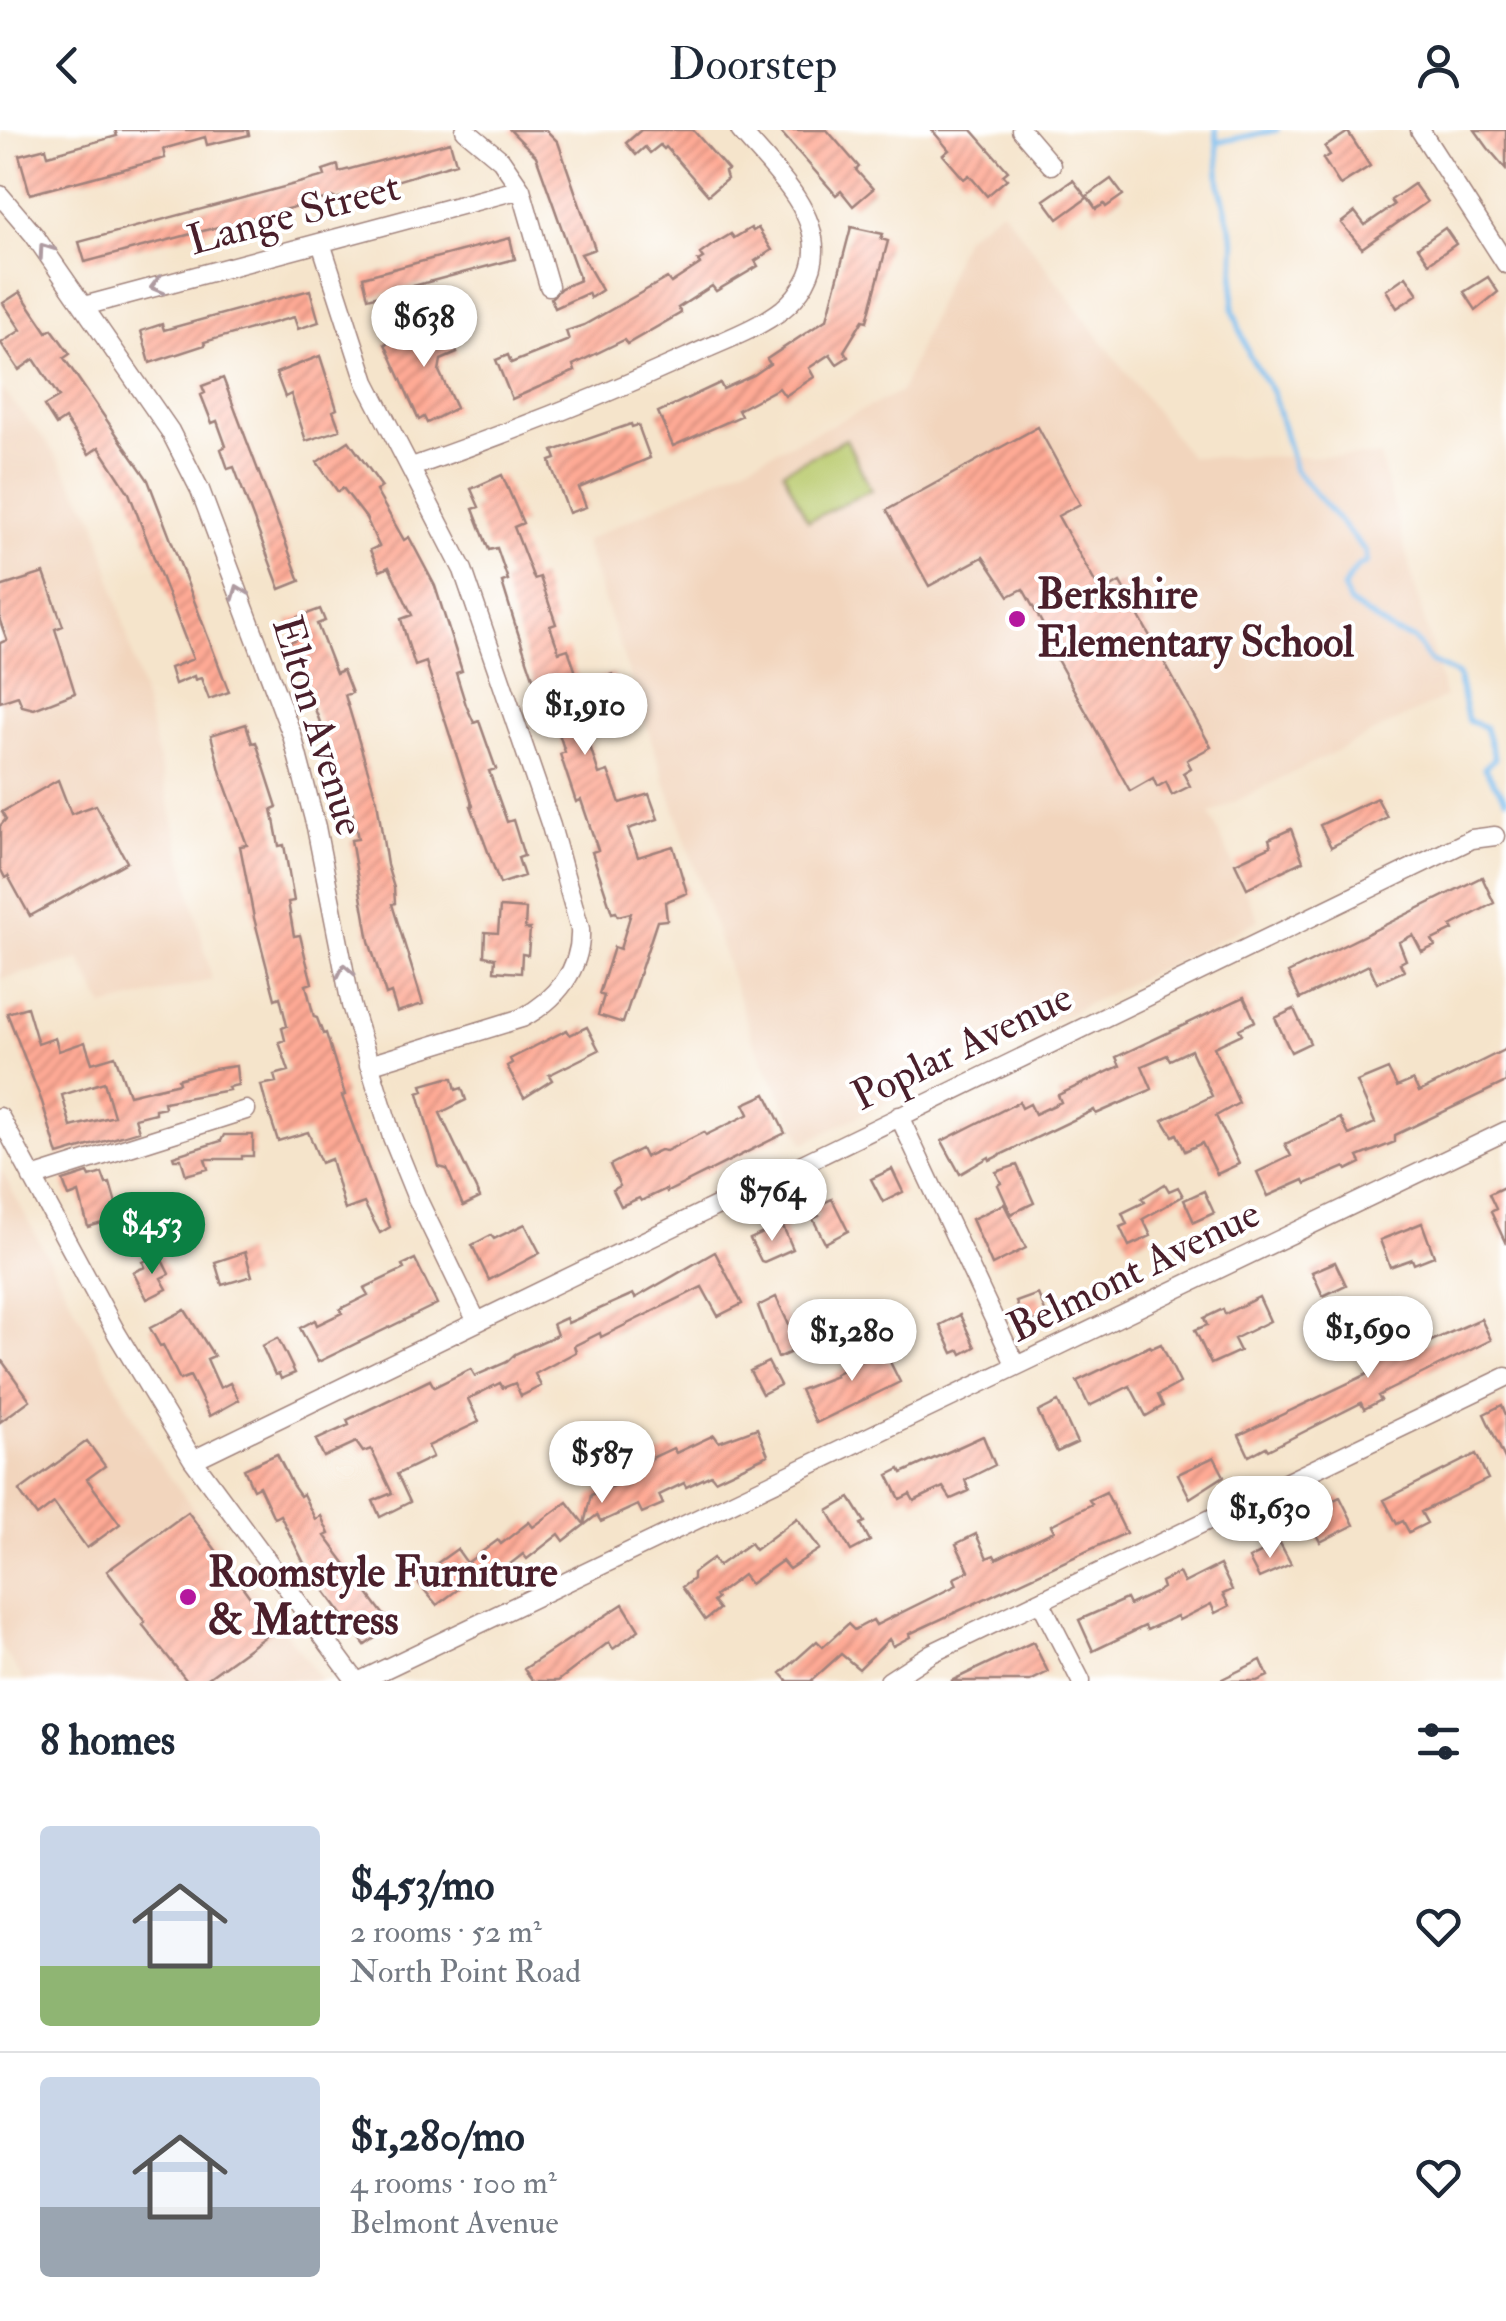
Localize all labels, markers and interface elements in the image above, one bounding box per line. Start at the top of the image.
text: Doorstep [669,37,837,93]
icon: back [40,38,95,93]
icon: person [1411,38,1466,93]
street label: Lange Street [182,161,406,267]
one-way arrow [39,243,57,262]
one-way arrow [149,275,166,296]
pin: $638 [365,285,483,370]
text: $638 [393,297,455,337]
place label: Berkshire Elementary School [1037,569,1354,670]
one-way arrow [230,584,251,601]
marker: Berkshire Elementary School [1006,608,1028,630]
street label: Elton Avenue [260,610,376,842]
pin: $1,910 [504,673,666,758]
text: $1,910 [544,685,626,725]
one-way arrow [335,963,356,980]
street label: Poplar Avenue [843,971,1081,1123]
pin: $764 [713,1159,831,1244]
text: $764 [739,1171,805,1211]
street label: Belmont Avenue [999,1188,1269,1354]
pin: $453 [93,1192,211,1277]
text: $453 [121,1204,183,1244]
pin: $1,690 [1287,1296,1449,1381]
pin: $1,280 [771,1299,933,1384]
text: $1,690 [1325,1308,1411,1348]
text: $1,280 [810,1311,894,1351]
pin: $587 [543,1421,661,1506]
text: $587 [571,1433,633,1473]
pin: $1,630 [1189,1476,1351,1561]
text: $1,630 [1229,1488,1311,1528]
place label: Roomstyle Furniture & Mattress [208,1547,558,1647]
marker: Roomstyle Furniture & Mattress [177,1586,199,1608]
icon: filters [1411,1714,1466,1769]
text: 8 homes [40,1715,175,1767]
text: $453/mo [350,1860,495,1912]
icon: home [120,1866,240,1986]
icon: heart [1411,1899,1466,1954]
text: 2 rooms · 52 m² [350,1912,542,1952]
text: North Point Road [350,1952,581,1992]
text: $1,280/mo [350,2111,525,2163]
icon: home [120,2117,240,2237]
icon: heart [1411,2150,1466,2205]
text: 4 rooms · 100 m² [350,2163,557,2203]
text: Belmont Avenue [350,2203,559,2243]

